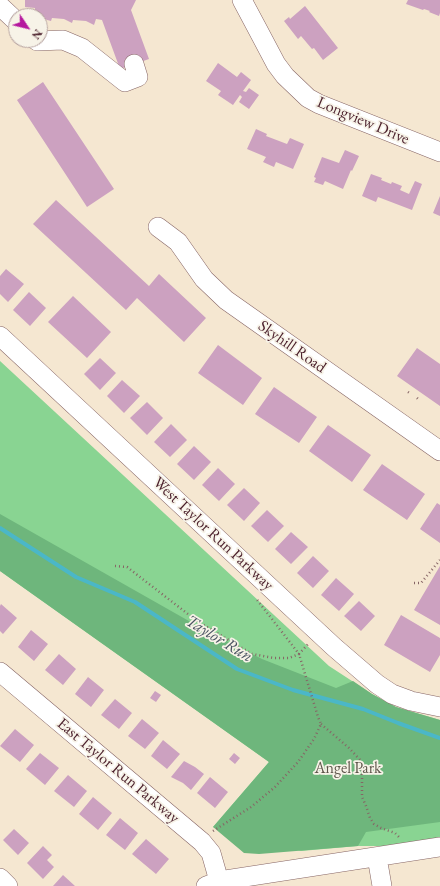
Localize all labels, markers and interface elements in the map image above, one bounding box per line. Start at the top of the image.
north arrow [8,8,48,48]
text: N [29,27,45,42]
street label: Longview Drive [314,93,412,149]
street label: Skyhill Road [254,317,330,377]
street label: West Taylor Run Parkway [149,473,277,595]
water label: Taylor Run [182,611,256,667]
street label: East Taylor Run Parkway [53,714,183,828]
park label: Angel Park [314,759,382,779]

